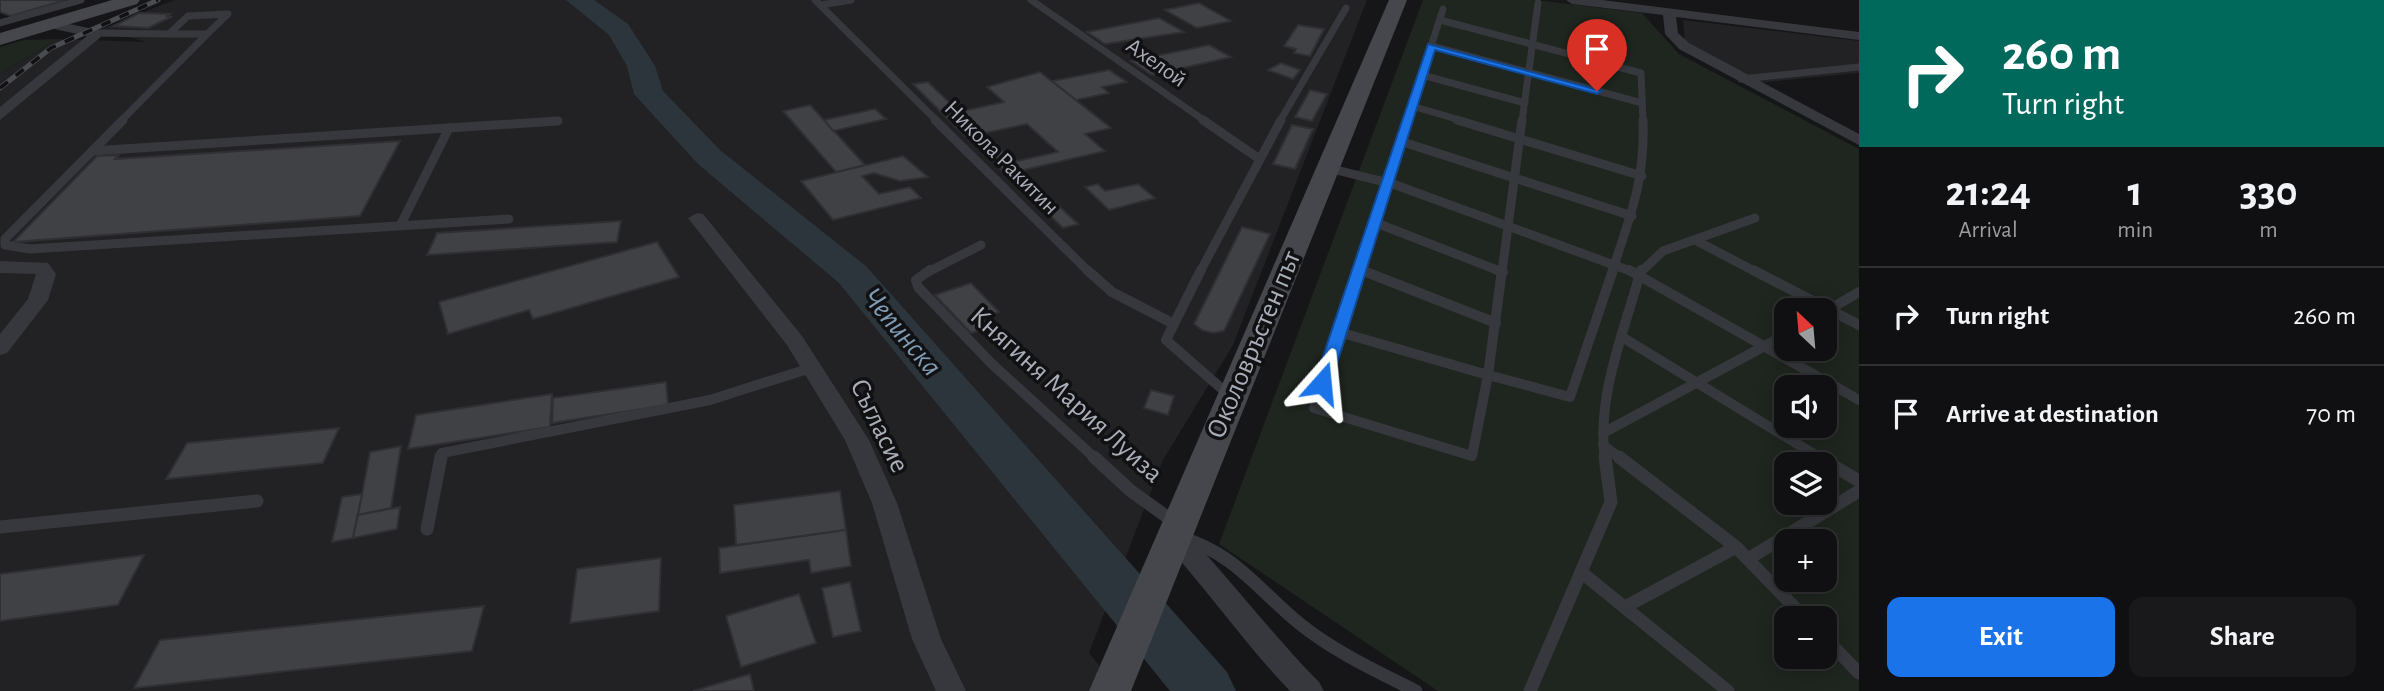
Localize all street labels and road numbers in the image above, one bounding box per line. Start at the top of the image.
street label: Ахелой [1122,34,1190,92]
street label: Никола Ракитин [939,96,1063,220]
street label: Околовръстен път [1202,246,1306,443]
street label: Княгиня Мария Луиза [964,302,1168,489]
street label: Съгласие [844,375,914,477]

